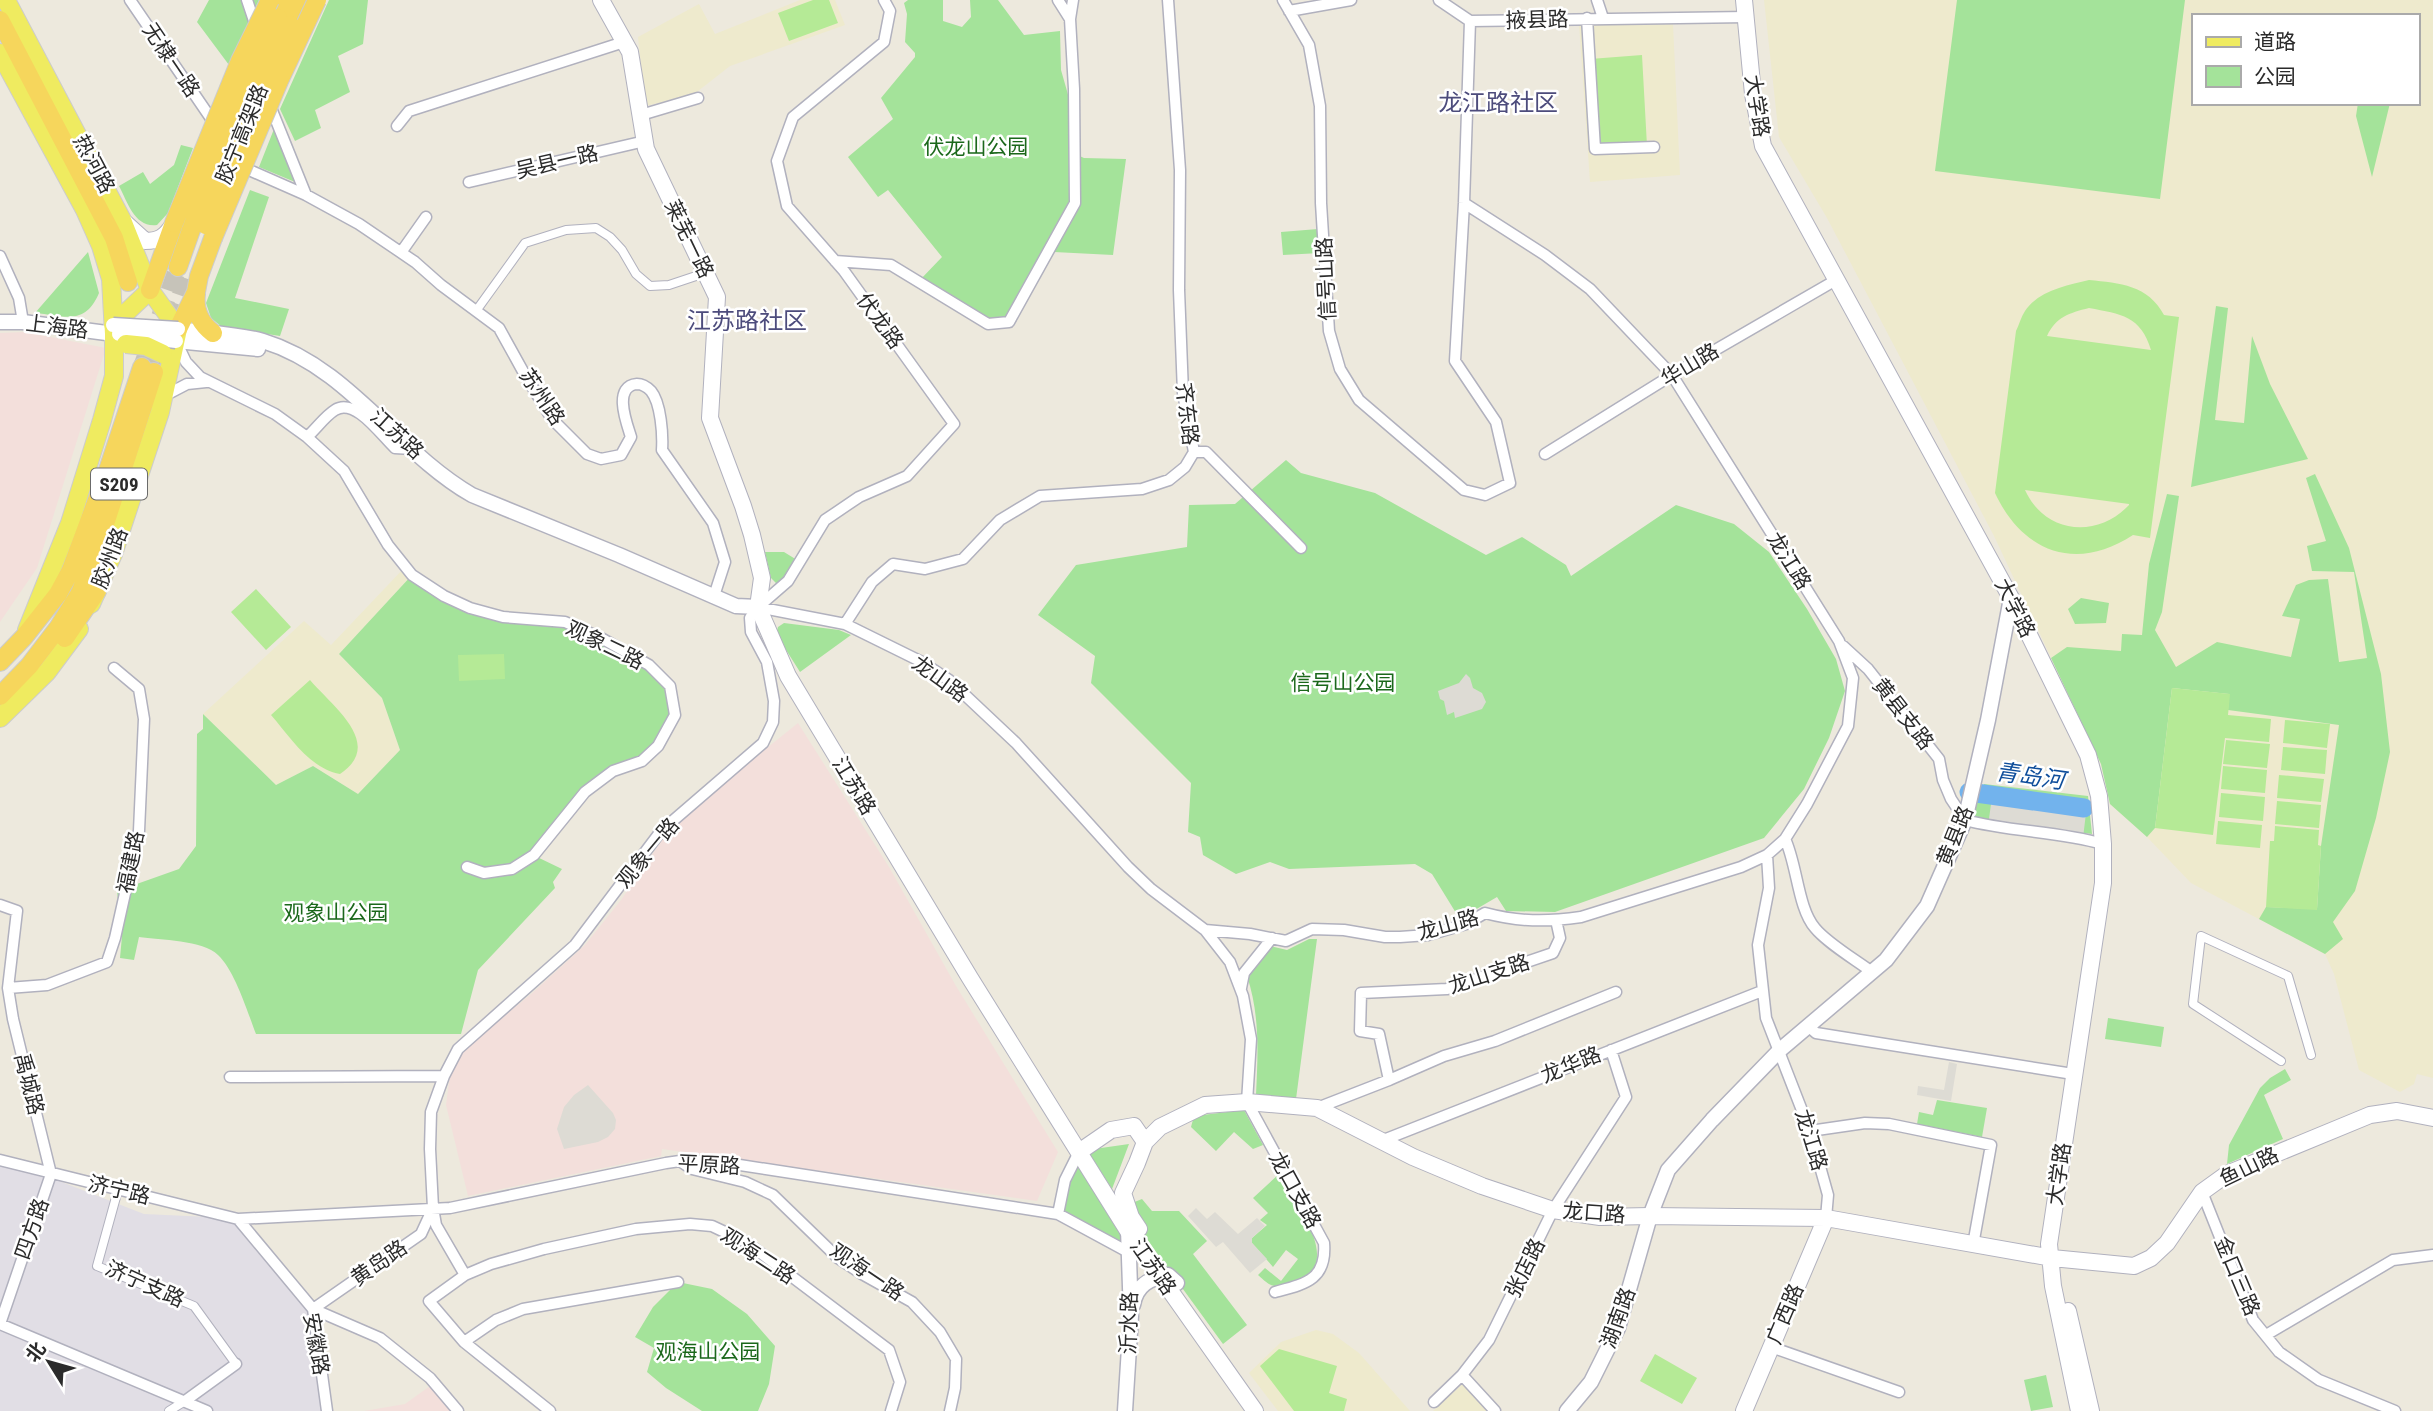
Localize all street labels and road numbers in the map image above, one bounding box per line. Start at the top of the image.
street label: 掖县路 [1505,7,1569,33]
street label: 无棣一路 [138,18,204,102]
street label: 大学路 [1740,73,1774,139]
street label: 胶宁高架路 [211,81,273,187]
street label: 热河路 [69,131,119,197]
street label: 吴县一路 [513,141,601,183]
street label: 莱芜一路 [660,196,718,282]
street label: 信号山路 [1312,236,1340,322]
street label: 伏龙路 [852,288,908,354]
street label: 上海路 [24,311,90,343]
street label: 华山路 [1657,338,1723,392]
street label: 苏州路 [514,364,570,430]
street label: 齐东路 [1171,381,1203,447]
street label: 江苏路 [366,404,428,464]
road number: S209 [91,468,147,499]
street label: 胶州路 [88,524,132,592]
street label: 龙江路 [1762,528,1816,594]
street label: 大学路 [1990,574,2040,642]
street label: 观象二路 [562,616,648,674]
street label: 龙山路 [907,651,973,707]
street label: 黄县支路 [1868,674,1938,754]
street label: 江苏路 [827,753,881,819]
street label: 黄县路 [1932,802,1978,870]
street label: 观象一路 [612,813,684,893]
street label: 福建路 [113,829,149,895]
street label: 龙山路 [1414,905,1482,945]
street label: 龙山支路 [1445,950,1533,998]
street label: 龙华路 [1537,1042,1605,1088]
street label: 禹城路 [10,1051,48,1117]
street label: 龙江路 [1790,1106,1832,1174]
street label: 大学路 [2043,1141,2075,1207]
street label: 鱼山路 [2215,1142,2283,1192]
street label: 龙口支路 [1264,1147,1326,1233]
street label: 平原路 [677,1151,741,1179]
street label: 济宁路 [86,1171,152,1209]
street label: 四方路 [10,1195,54,1263]
street label: 龙口路 [1562,1199,1626,1227]
street label: 观海二路 [716,1223,800,1289]
street label: 金口三路 [2210,1233,2264,1319]
street label: 江苏路 [1125,1234,1181,1300]
street label: 张店路 [1500,1234,1550,1302]
street label: 黄岛路 [346,1235,412,1291]
street label: 观海一路 [825,1239,909,1305]
street label: 济宁支路 [102,1256,188,1312]
street label: 广西路 [1762,1280,1808,1348]
street label: 湖南路 [1596,1284,1640,1352]
street label: 沂水路 [1116,1291,1142,1355]
street label: 安徽路 [299,1311,333,1377]

